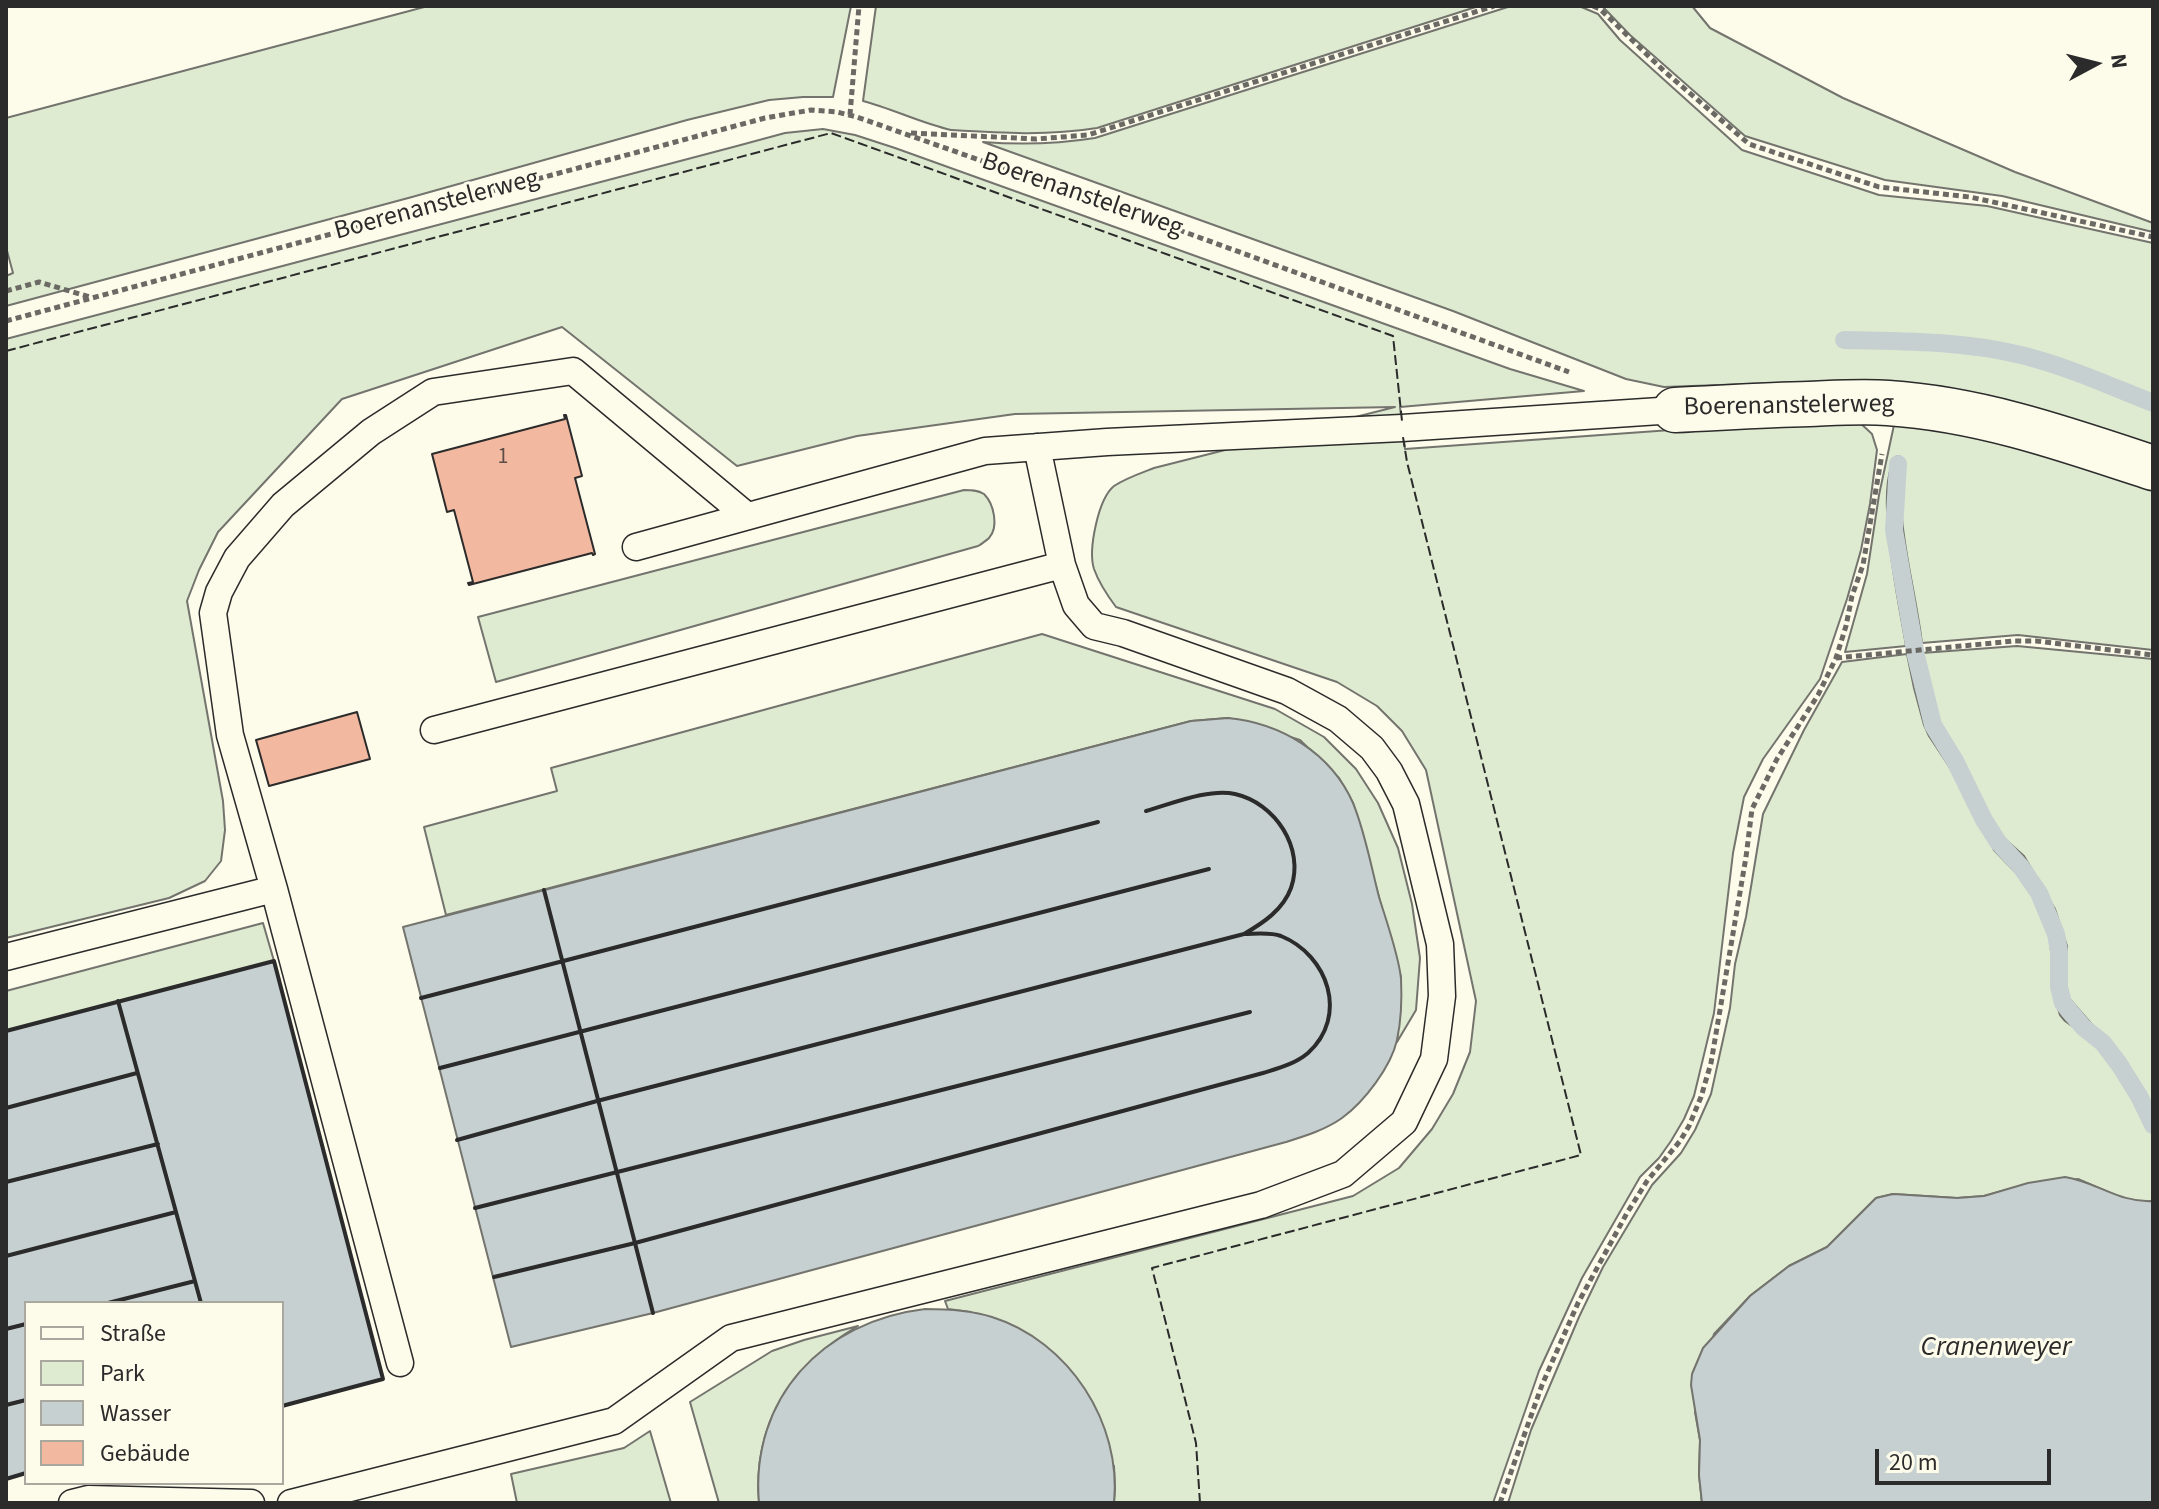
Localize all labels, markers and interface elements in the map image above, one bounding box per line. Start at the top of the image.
north arrow [2055,24,2135,104]
text: N [2102,52,2136,70]
street label: Boerenanstelerweg [977,147,1187,245]
street label: Boerenanstelerweg [331,164,543,248]
street label: Boerenanstelerweg [1683,390,1895,424]
house number: 1 [498,445,508,471]
legend [24,1301,284,1485]
text: Straße [100,1316,166,1351]
water label: Cranenweyer [1921,1332,2071,1366]
text: Park [100,1356,145,1391]
text: Wasser [100,1396,171,1431]
scale bar [1879,1433,2055,1483]
text: Gebäude [100,1436,190,1471]
text: 20 m [1889,1445,1938,1480]

